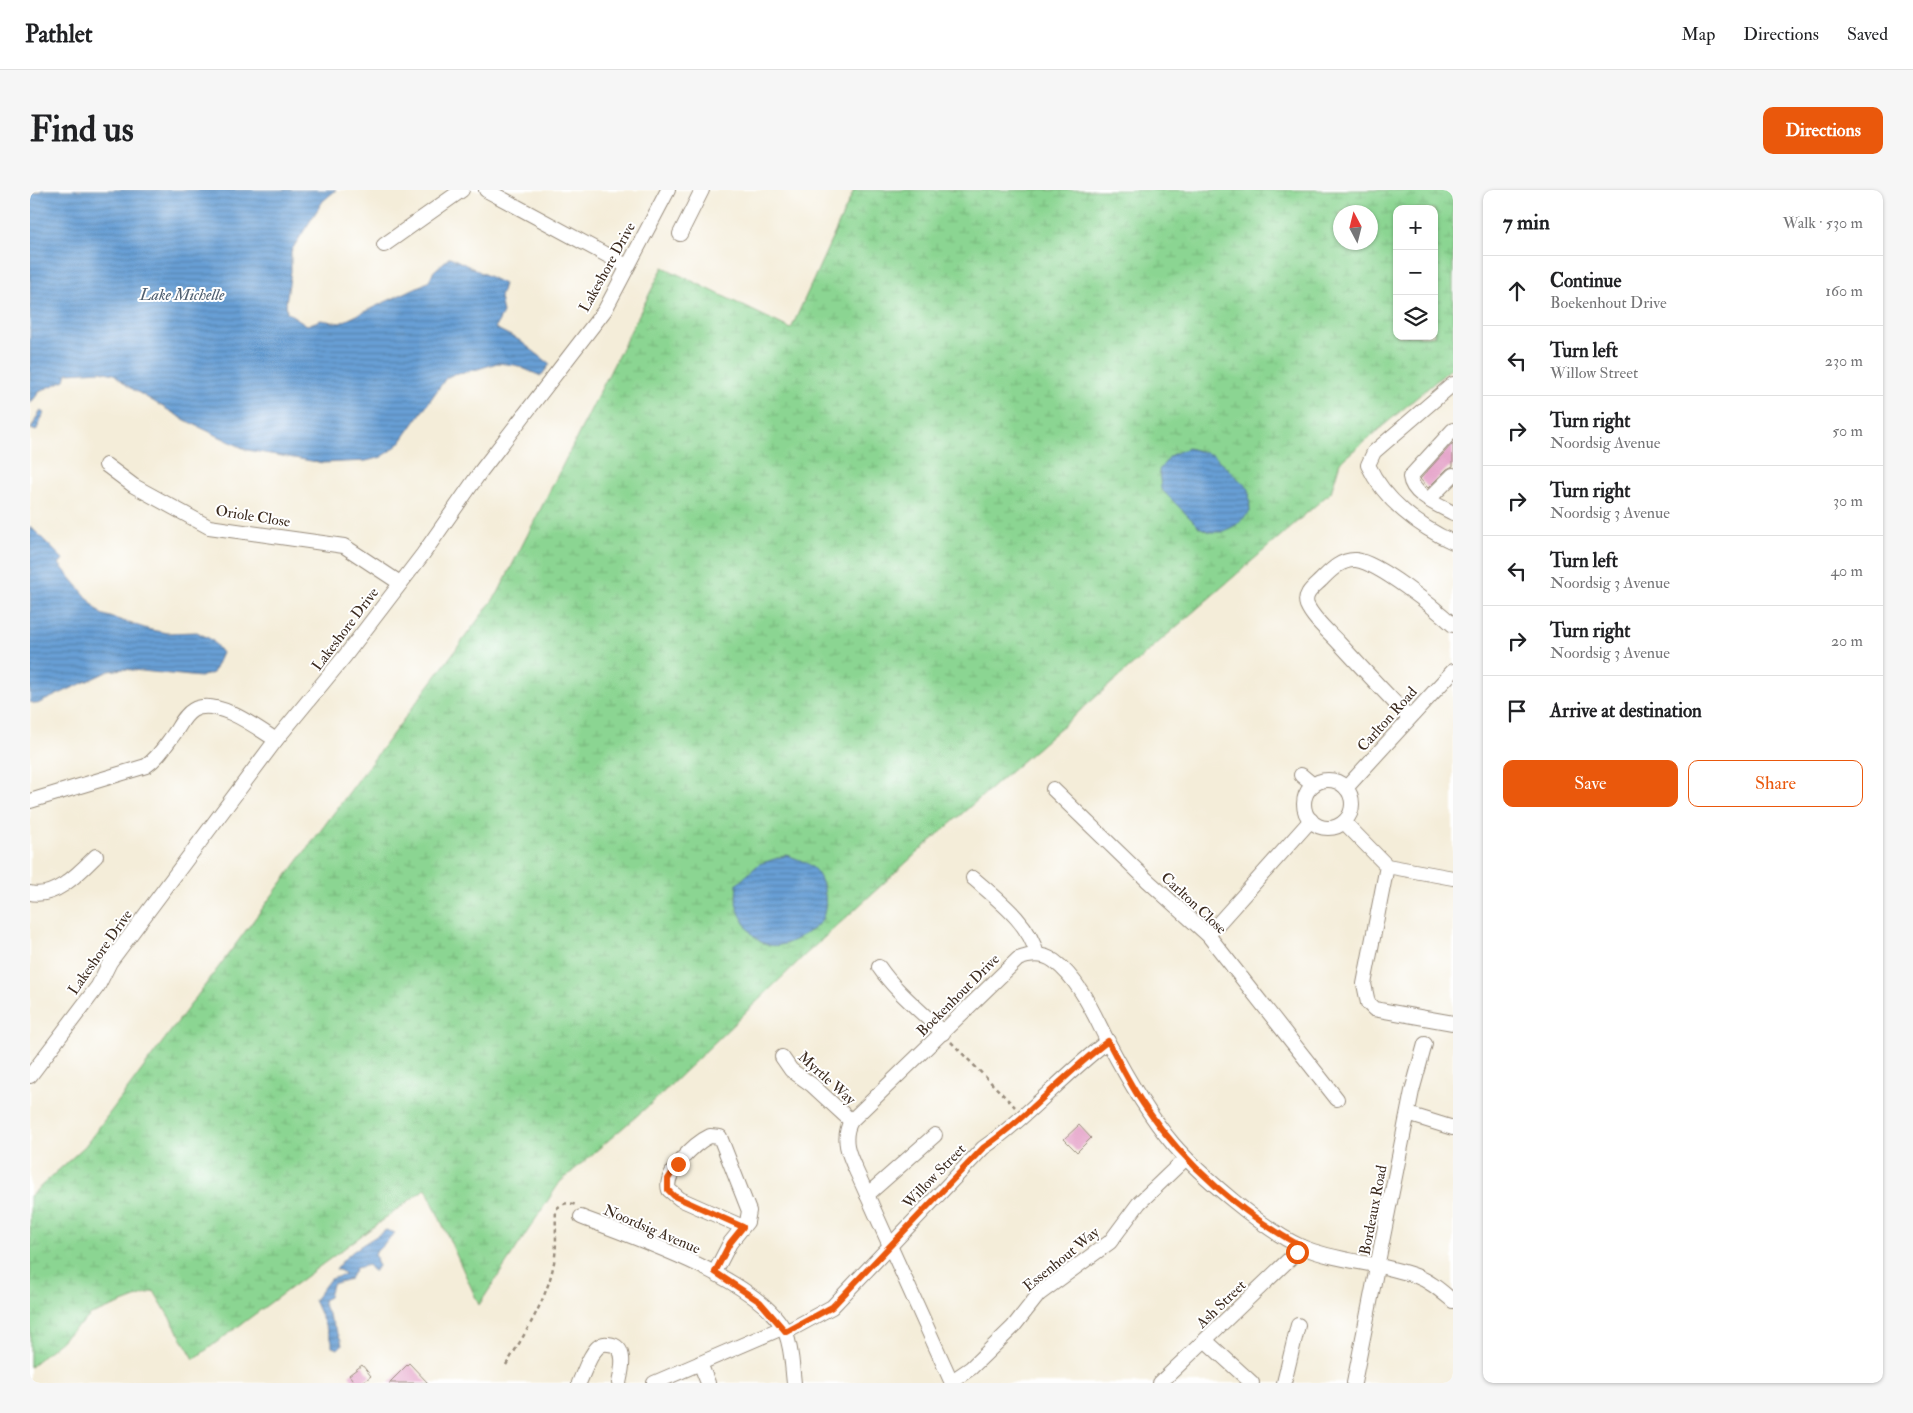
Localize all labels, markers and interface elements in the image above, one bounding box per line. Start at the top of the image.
text: Pathlet [25,19,93,50]
text: Map [1682,23,1715,46]
text: Directions [1743,23,1819,46]
text: Saved [1847,23,1888,46]
button: Directions [1763,107,1883,154]
text: Find us [30,108,134,152]
north arrow [1333,205,1378,250]
map controls [1393,205,1438,340]
button: + [1393,205,1438,250]
text: 7 min [1503,209,1550,236]
text: Walk · 530 m [1783,213,1863,233]
street label: Lakeshore Drive [575,219,640,315]
button: − [1393,250,1438,295]
text: Continue [1550,269,1621,293]
icon: ahead [1503,277,1531,305]
text: 160 m [1825,281,1863,301]
water label: Lake Michelle [139,285,225,305]
text: Boekenhout Drive [1550,293,1667,313]
button: layers [1393,295,1438,340]
text: Turn left [1550,339,1618,363]
icon: left [1503,347,1531,375]
text: 230 m [1825,351,1863,371]
text: Willow Street [1550,363,1638,383]
text: Turn right [1550,409,1630,433]
icon: right [1503,417,1531,445]
text: 50 m [1832,421,1863,441]
text: Noordsig Avenue [1550,433,1660,453]
text: Turn right [1550,479,1630,503]
icon: right [1503,487,1531,515]
text: 30 m [1833,491,1863,511]
street label: Oriole Close [214,501,292,532]
text: Noordsig 3 Avenue [1550,503,1670,523]
text: Turn left [1550,549,1618,573]
icon: left [1503,557,1531,585]
text: 40 m [1830,561,1863,581]
text: Noordsig 3 Avenue [1550,573,1670,593]
street label: Lakeshore Drive [308,584,383,675]
text: Turn right [1550,619,1630,643]
icon: right [1503,627,1531,655]
text: 20 m [1831,631,1863,651]
text: Noordsig 3 Avenue [1550,643,1670,663]
street label: Carlton Road [1353,683,1422,756]
icon: arrive [1503,697,1531,725]
text: Arrive at destination [1550,699,1702,723]
button: Save [1503,760,1678,807]
button: Share [1688,760,1863,807]
street label: Carlton Close [1157,868,1230,939]
street label: Lakeshore Drive [64,906,137,999]
street label: Boekenhout Drive [913,950,1004,1041]
street label: Myrtle Way [794,1048,860,1109]
street label: Willow Street [898,1140,970,1213]
route end [667,1153,690,1176]
street label: Bordeaux Road [1355,1163,1392,1257]
street label: Noordsig Avenue [600,1200,703,1258]
street label: Essenhout Way [1019,1223,1104,1296]
route start [1286,1241,1309,1264]
street label: Ash Street [1192,1276,1250,1333]

